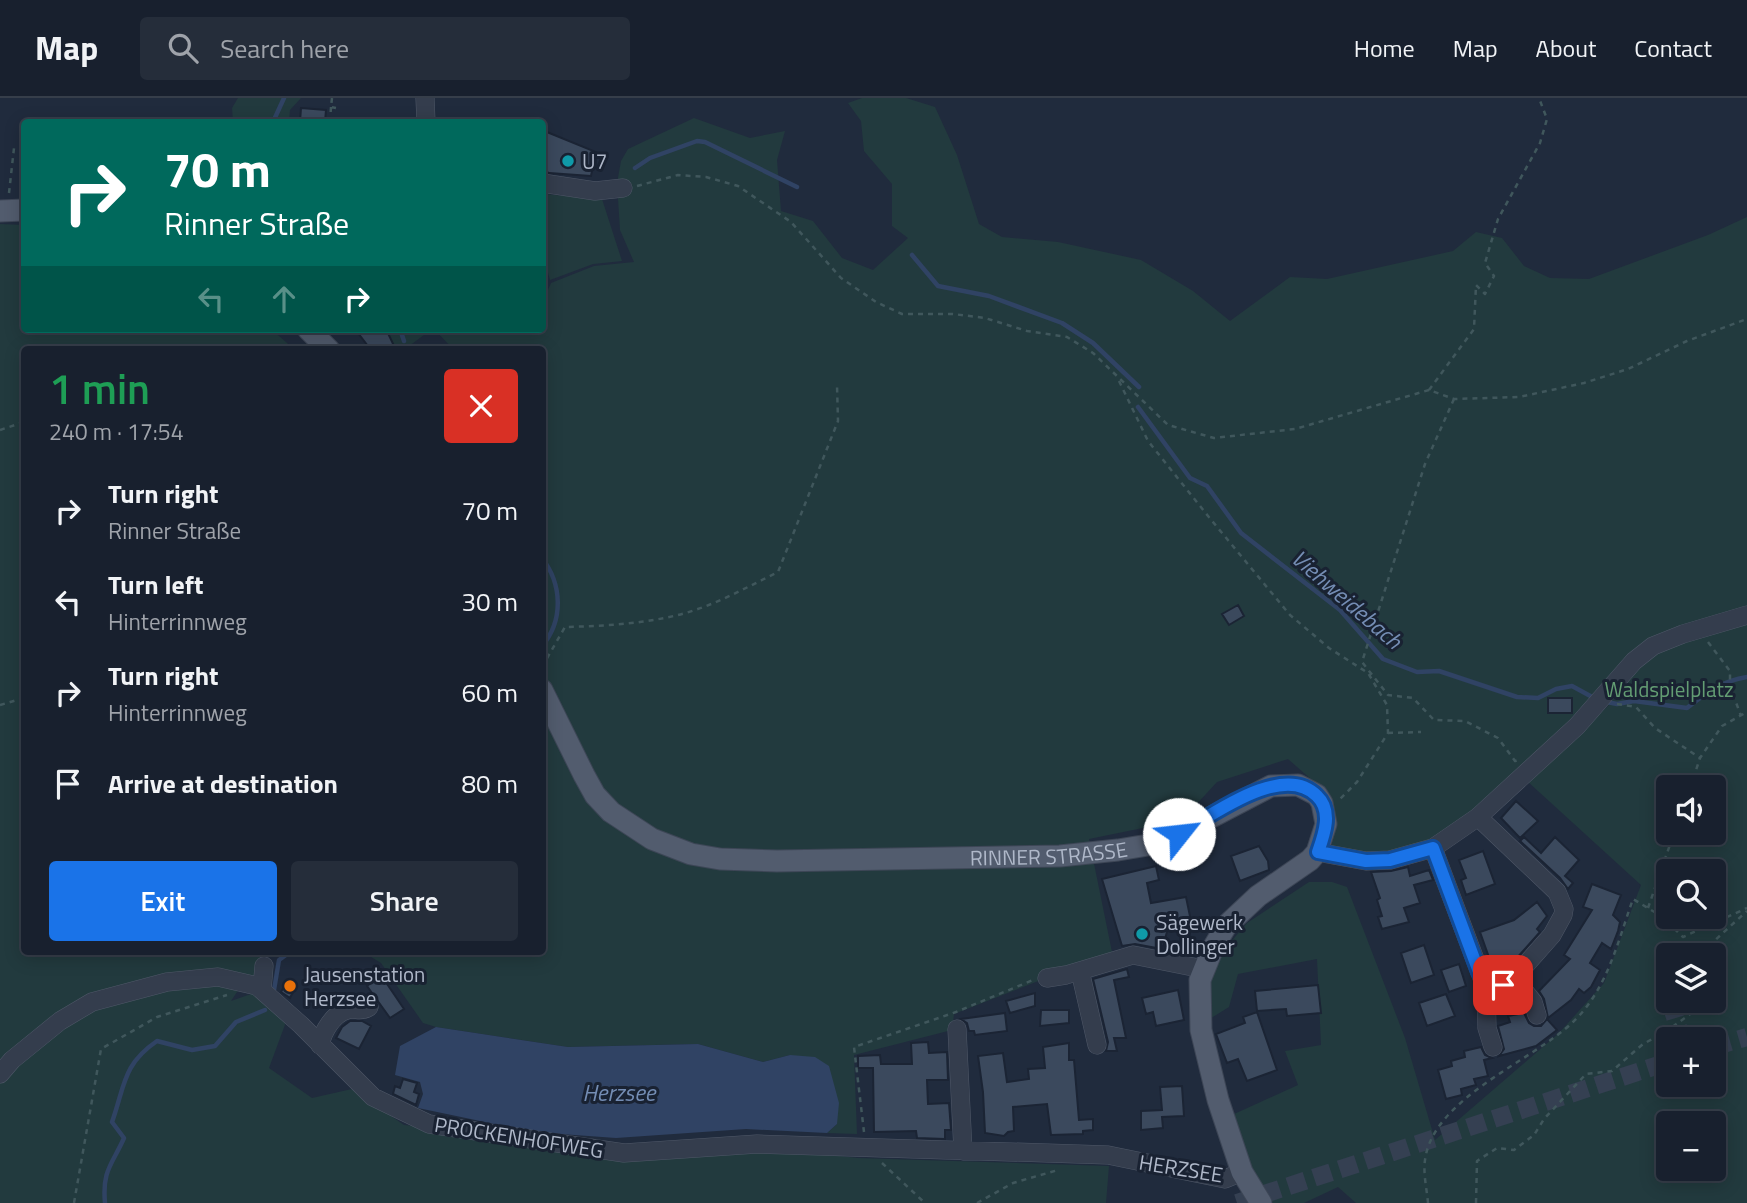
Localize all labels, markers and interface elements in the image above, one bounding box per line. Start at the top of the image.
search box [140,17,630,80]
text: Map [35,23,98,73]
icon: search [164,29,202,67]
text: Search here [220,29,349,68]
text: Home [1354,30,1415,66]
text: Map [1453,30,1498,66]
text: About [1536,30,1596,66]
text: Contact [1634,30,1712,66]
text: 70 m [164,131,271,206]
place label: U7 [582,145,607,177]
icon: right [49,147,140,238]
marker: U7 [560,153,576,169]
text: Rinner Straße [164,199,349,247]
icon: left [192,280,230,318]
icon: ahead [265,280,303,318]
icon: right [338,280,376,318]
text: 1 min [49,356,150,420]
button: close [444,369,518,443]
text: 240 m · 17:54 [49,414,184,449]
text: Turn right [108,474,219,513]
text: 70 m [461,491,518,530]
icon: right [49,492,87,530]
text: Rinner Straße [108,513,241,548]
water label: Viehweidebach [1284,541,1411,658]
text: Turn left [108,565,203,604]
text: 30 m [461,582,518,621]
icon: left [49,583,87,621]
text: Hinterrinnweg [108,604,247,639]
text: Turn right [108,656,219,695]
text: 60 m [461,673,518,712]
park label: Waldspielplatz [1604,673,1734,705]
icon: right [49,674,87,712]
text: Hinterrinnweg [108,695,247,730]
text: Arrive at destination [108,764,338,803]
text: 80 m [461,764,518,803]
icon: arrive [49,765,87,803]
map controls [1656,775,1726,1181]
button: sound [1656,775,1726,845]
position arrow [1142,797,1216,871]
street label: RINNER STRASSE [970,833,1130,874]
button: search [1656,859,1726,929]
button: Exit [49,861,277,941]
button: Share [291,861,518,941]
place label: Sägewerk Dollinger [1156,906,1243,962]
marker: Sägewerk Dollinger [1134,926,1150,942]
button: layers [1656,943,1726,1013]
pin [1473,955,1533,1015]
place label: Jausenstation Herzsee [304,958,425,1014]
icon: arrive [1484,966,1522,1004]
marker: Jausenstation Herzsee [282,978,298,994]
button: + [1656,1027,1726,1097]
water label: Herzsee [583,1075,657,1110]
street label: PROCKENHOFWEG [432,1108,606,1166]
button: − [1656,1111,1726,1181]
street label: HERZSEE [1137,1146,1225,1190]

